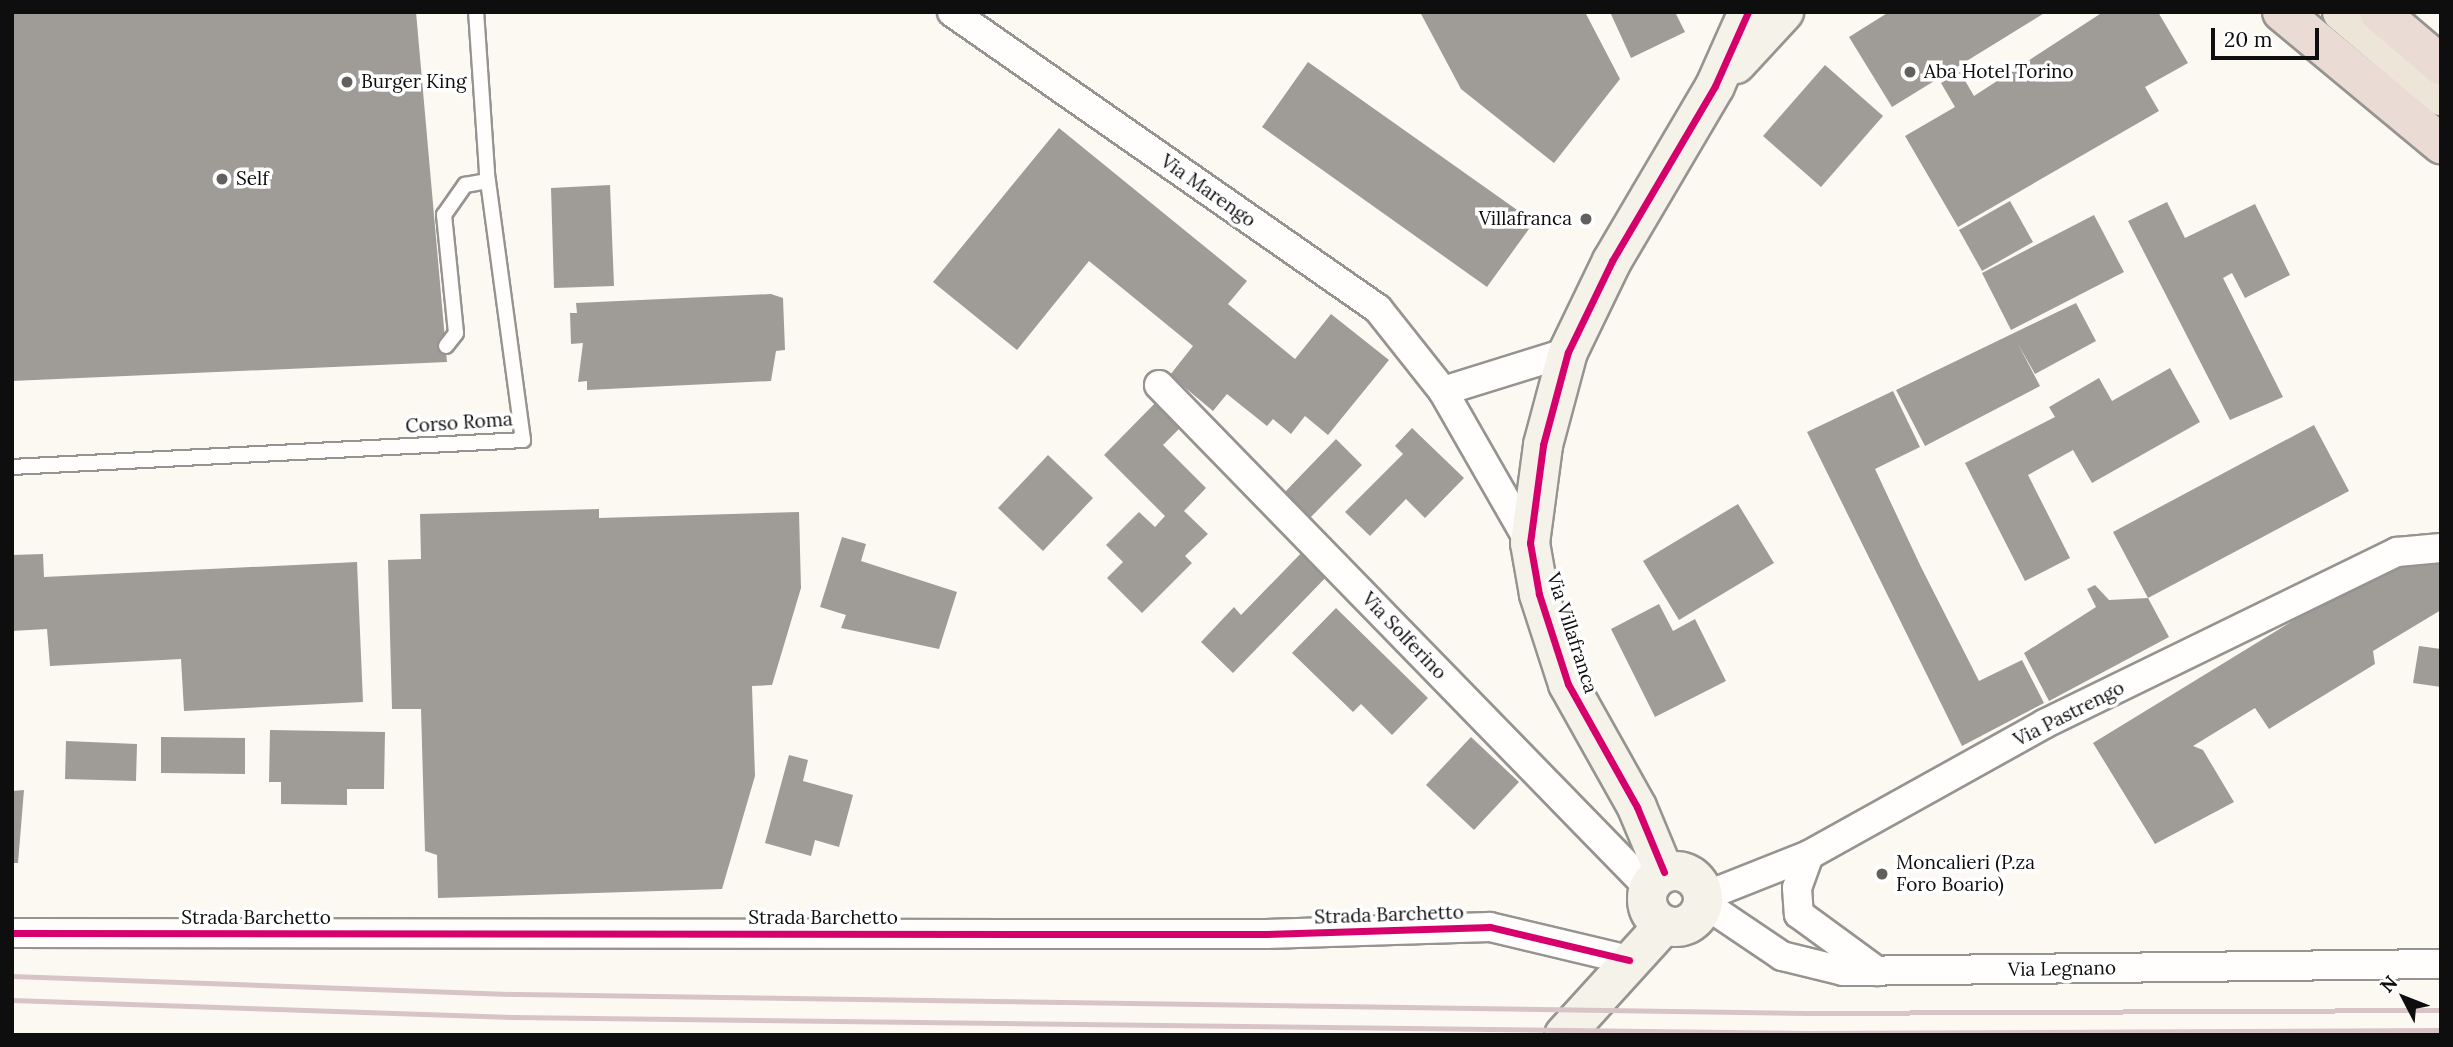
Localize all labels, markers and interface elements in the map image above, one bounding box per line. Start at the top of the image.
scale bar [2215,14,2324,58]
text: 20 m [2224,26,2273,53]
place label: Aba Hotel Torino [1924,61,2074,83]
marker: Aba Hotel Torino [1902,64,1918,80]
place label: Burger King [361,71,466,93]
marker: Burger King [339,74,355,90]
street label: Via Marengo [1156,150,1260,232]
place label: Self [236,168,269,190]
marker: Self [214,171,230,187]
place label: Villafranca [1479,208,1572,230]
marker: Villafranca [1578,211,1594,227]
street label: Corso Roma [405,408,513,438]
street label: Via Villafranca [1542,570,1602,696]
street label: Via Solferino [1357,588,1451,684]
street label: Via Pastrengo [2010,676,2128,752]
place label: Moncalieri (P.za Foro Boario) [1896,852,2035,896]
marker: Moncalieri (P.za Foro Boario) [1874,866,1890,882]
street label: Strada Barchetto [1314,901,1464,929]
street label: Strada Barchetto [181,907,331,929]
street label: Strada Barchetto [748,907,898,929]
street label: Via Legnano [2008,957,2116,981]
north arrow [2369,963,2439,1033]
text: N [2375,970,2402,997]

